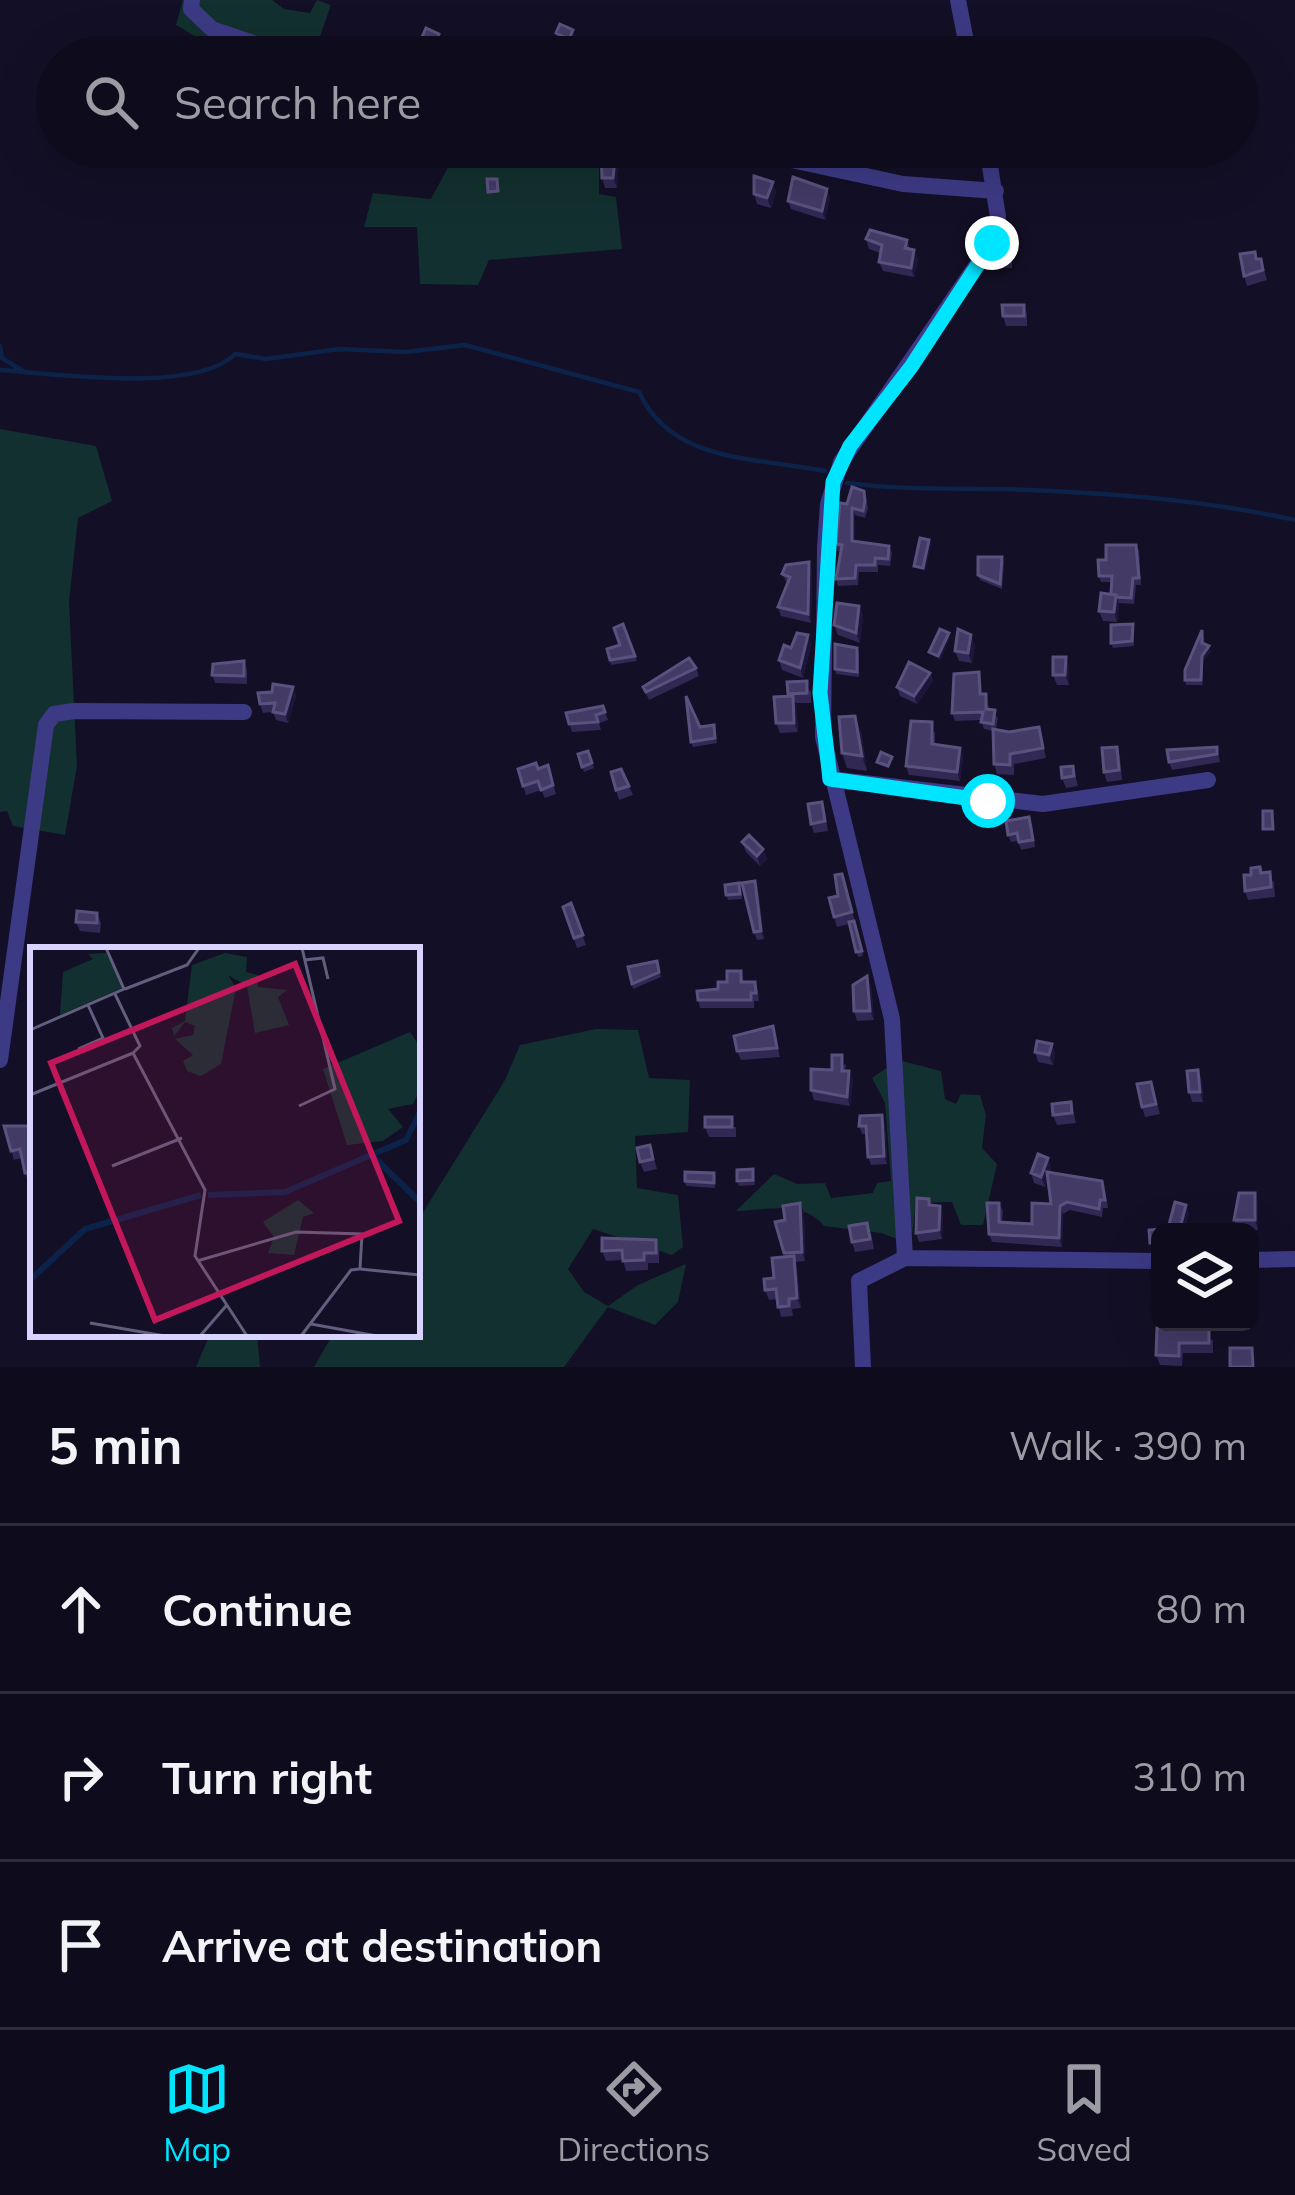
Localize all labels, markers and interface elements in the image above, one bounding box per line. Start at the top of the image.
search box [36,36,1259,168]
icon: search [78,69,144,135]
text: Search here [174,74,421,130]
route end [965,216,1019,270]
route start [961,774,1015,828]
inset map [30,947,420,1337]
map controls [1151,1223,1259,1331]
button: layers [1151,1223,1259,1331]
text: 5 min [48,1413,183,1477]
text: Walk · 390 m [1009,1421,1247,1470]
icon: ahead [48,1576,114,1642]
text: Continue [162,1581,352,1637]
text: 80 m [1156,1584,1247,1633]
icon: right [48,1744,114,1810]
text: Turn right [162,1749,372,1805]
text: 310 m [1132,1752,1247,1801]
icon: arrive [48,1912,114,1978]
text: Arrive at destination [162,1917,602,1973]
tab: Map [163,2056,231,2169]
tab: Directions [558,2056,710,2169]
tab: Saved [1037,2056,1132,2169]

